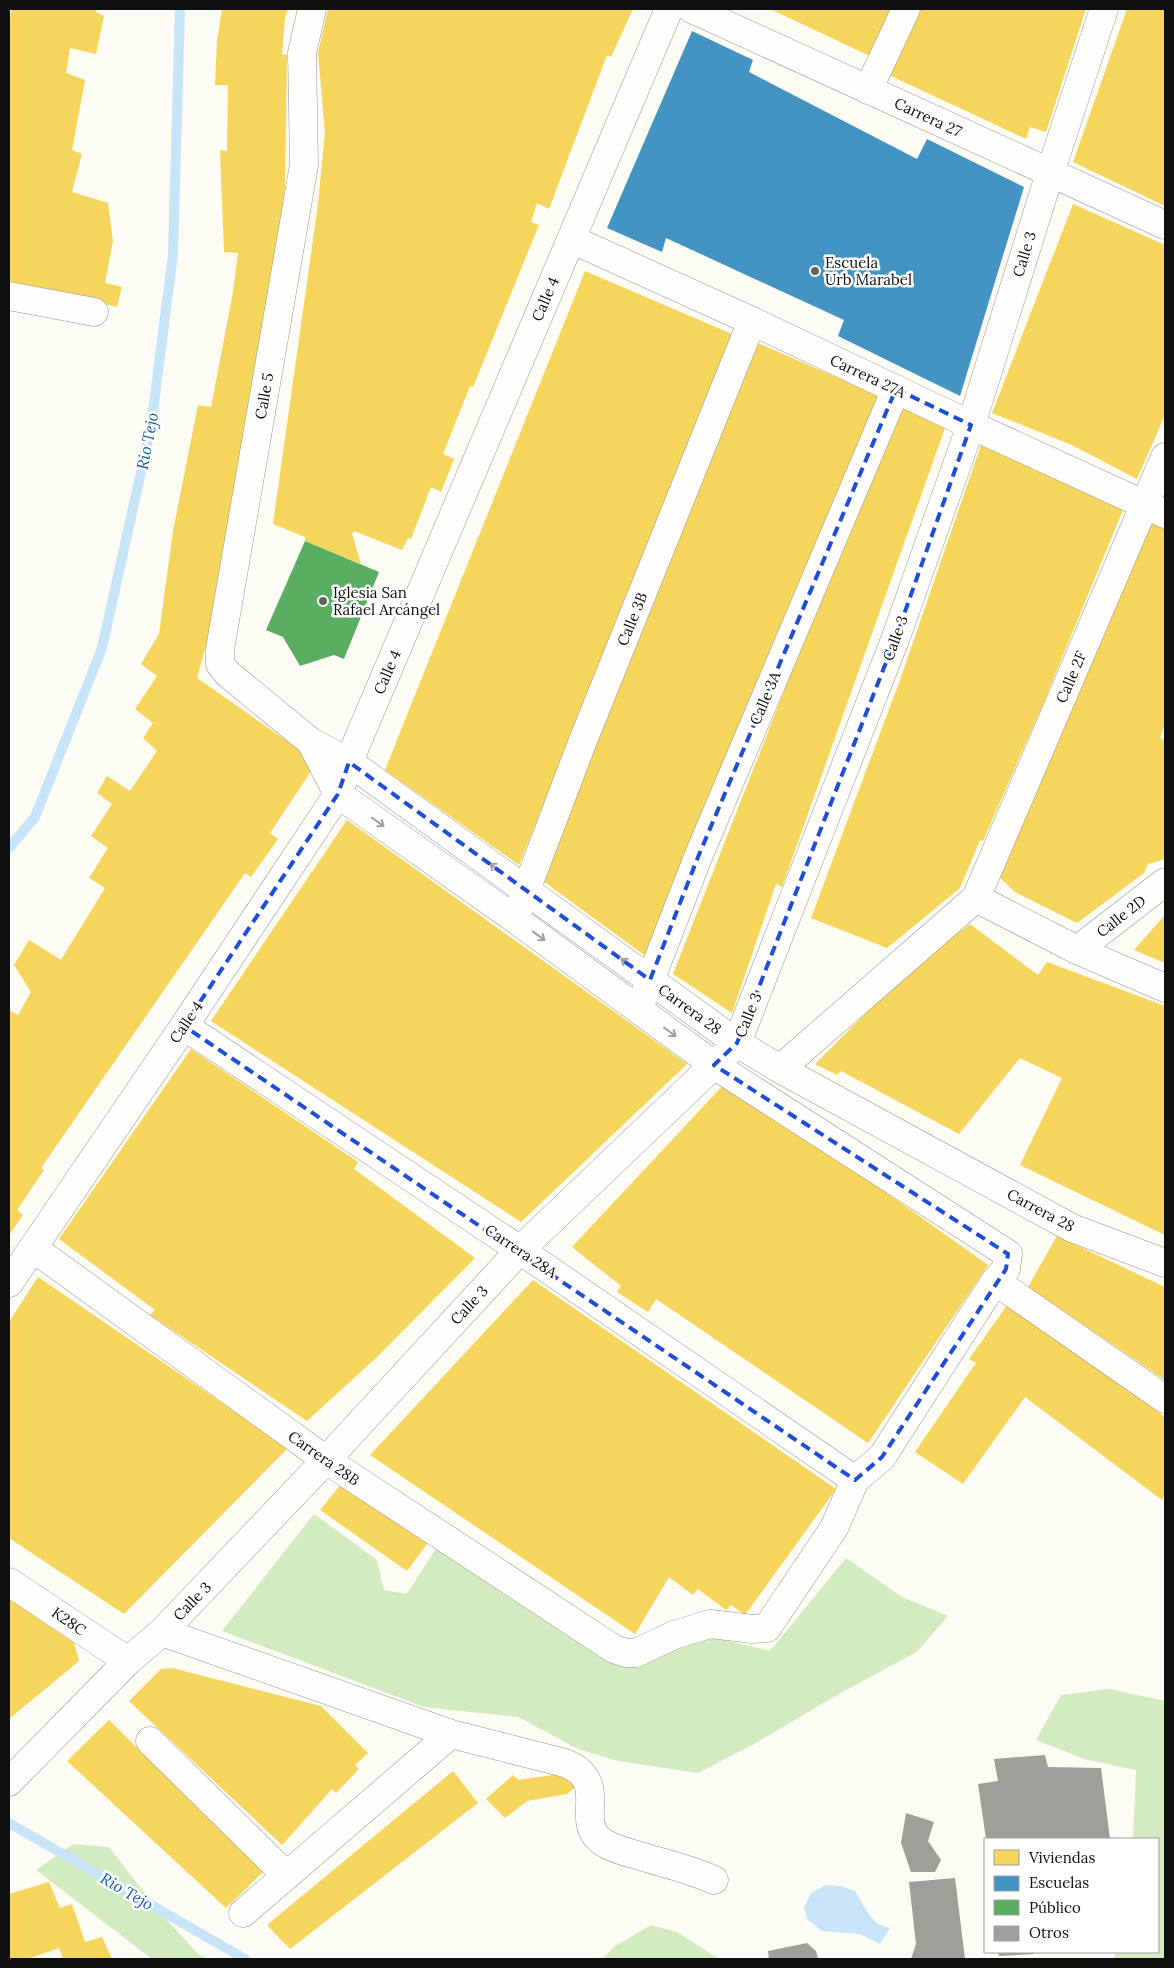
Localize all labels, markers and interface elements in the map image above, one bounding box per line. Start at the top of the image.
street label: Carrera 27 [891,93,965,141]
street label: Calle 3 [1008,229,1040,279]
place label: Escuela Urb Marabel [825,253,912,289]
marker: Escuela Urb Marabel [809,265,821,277]
street label: Calle 4 [527,274,563,324]
street label: Carrera 27A [827,350,909,402]
street label: Calle 5 [251,371,277,421]
water label: Rio Tejo [132,411,162,471]
place label: Iglesia San Rafael Arcángel [333,583,440,619]
street label: Calle 3B [613,589,651,649]
marker: Iglesia San Rafael Arcángel [317,595,329,607]
street label: Calle 3 [878,613,912,663]
street label: Calle 4 [369,647,405,697]
street label: Calle 2F [1052,648,1090,706]
street label: Calle 3A [745,668,785,728]
one-way arrow [371,817,385,827]
one-way arrow [489,863,503,873]
street label: Calle 2D [1092,891,1150,941]
one-way arrow [532,931,545,942]
one-way arrow [620,958,634,968]
street label: Carrera 28 [655,980,725,1038]
street label: Calle 3 [730,990,766,1040]
street label: Calle 4 [165,997,207,1047]
one-way arrow [663,1027,676,1038]
street label: Carrera 28 [1004,1184,1078,1236]
street label: Carrera 28A [481,1220,561,1282]
street label: Calle 3 [446,1281,492,1329]
street label: Carrera 28B [284,1426,364,1490]
street label: Calle 3 [169,1578,215,1624]
street label: K28C [48,1603,90,1640]
legend [984,1838,1159,1953]
text: Viviendas [1028,1848,1096,1867]
water label: Rio Tejo [97,1868,157,1914]
text: Escuelas [1029,1873,1089,1892]
text: Público [1029,1898,1081,1917]
text: Otros [1029,1923,1069,1942]

